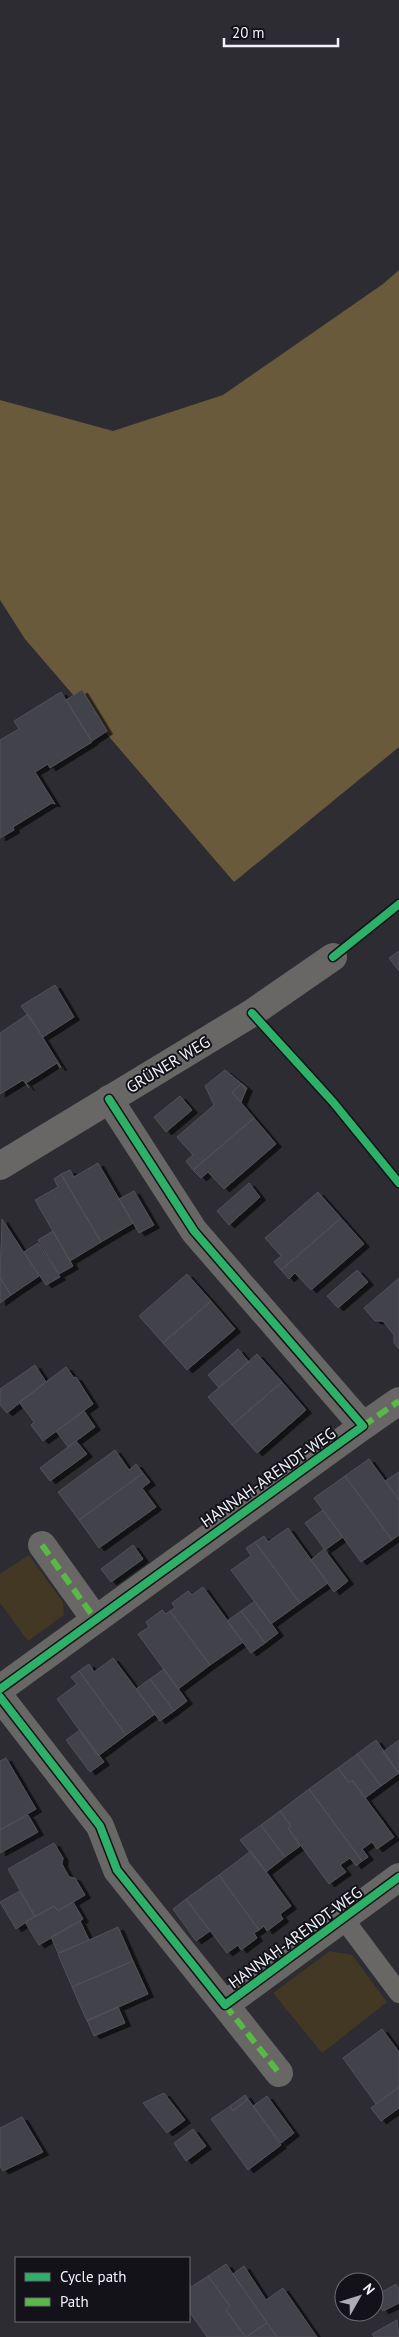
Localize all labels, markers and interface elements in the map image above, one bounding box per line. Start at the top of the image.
scale bar [224,15,338,47]
text: 20 m [232,23,265,42]
street label: GRÜNER WEG [122,1031,214,1097]
street label: HANNAH-ARENDT-WEG [197,1423,339,1531]
street label: HANNAH-ARENDT-WEG [224,1882,366,1992]
legend [15,2257,190,2322]
text: Cycle path [60,2267,126,2286]
north arrow [334,2272,384,2322]
text: N [359,2280,379,2298]
text: Path [60,2292,89,2311]

